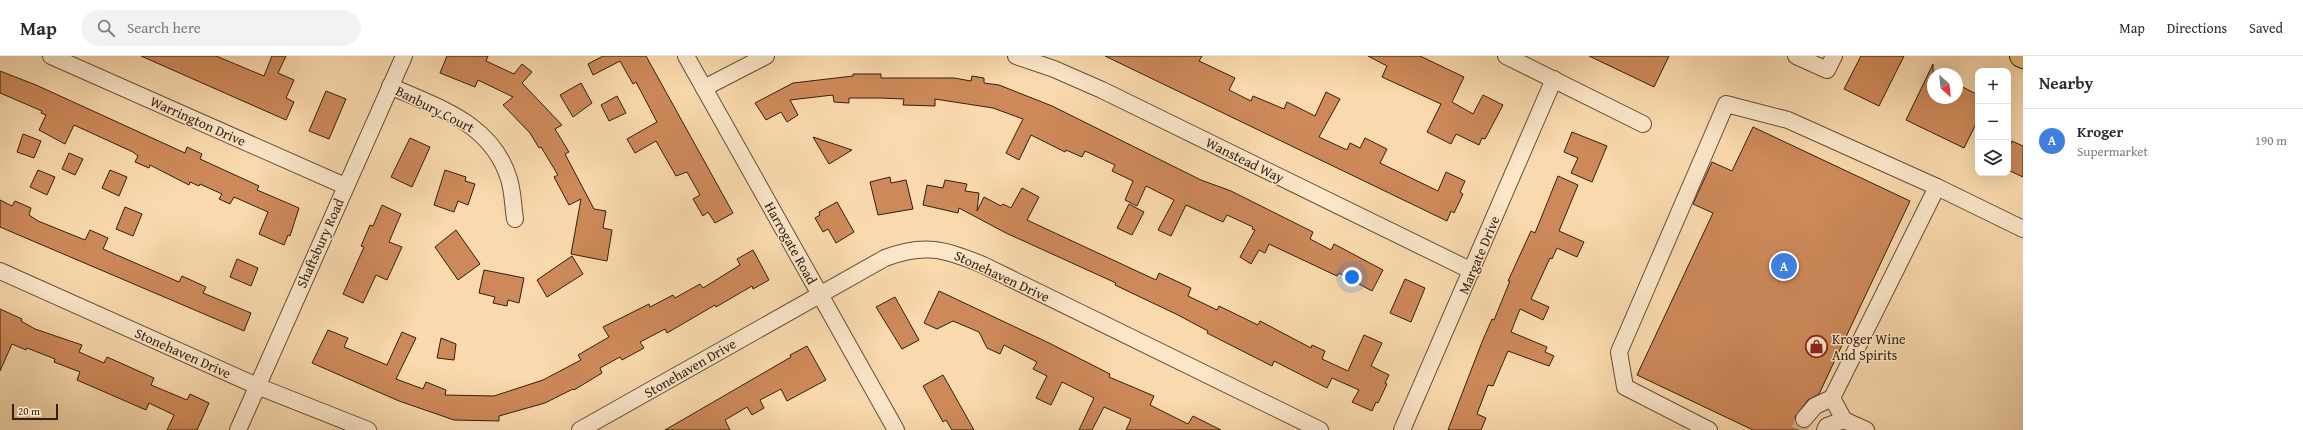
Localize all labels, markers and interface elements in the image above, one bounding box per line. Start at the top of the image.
search box [81,10,361,46]
text: Map [20,14,57,42]
icon: search [95,17,117,39]
text: Search here [127,17,201,38]
text: Map [2119,18,2145,38]
text: Directions [2167,18,2227,38]
text: Saved [2249,18,2283,38]
north arrow [1927,68,1963,104]
map controls [1975,68,2011,176]
button: + [1975,68,2011,104]
text: Nearby [2039,70,2093,95]
street label: Banbury Court [392,81,478,137]
street label: Warrington Drive [147,91,249,151]
button: − [1975,104,2011,140]
text: Kroger [2077,121,2123,142]
text: A [2048,131,2056,150]
text: 190 m [2255,131,2287,150]
street label: Wanstead Way [1202,132,1288,188]
button: layers [1975,140,2011,176]
text: Supermarket [2077,142,2148,161]
street label: Shaftsbury Road [291,194,349,291]
street label: Harrogate Road [760,198,822,288]
street label: Margate Drive [1453,212,1505,297]
street label: Stonehaven Drive [951,245,1053,307]
pin: A [1771,251,1797,281]
your location [1342,267,1362,287]
street label: Stonehaven Drive [132,323,235,383]
place label: Kroger Wine And Spirits [1832,329,1906,365]
street label: Stonehaven Drive [640,333,740,402]
shop icon: Kroger Wine And Spirits [1804,334,1830,360]
scale bar [12,402,58,421]
text: 20 m [18,403,40,419]

